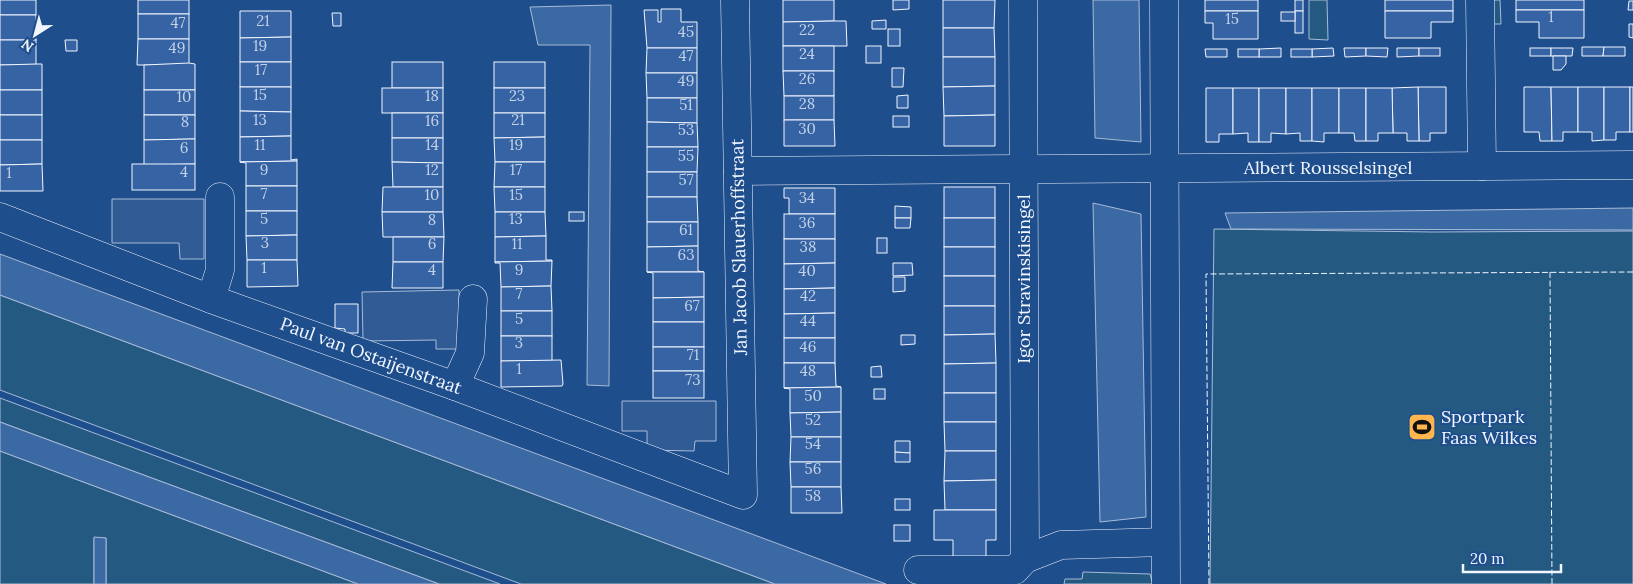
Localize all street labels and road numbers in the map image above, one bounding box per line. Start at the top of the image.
street label: Jan Jacob Slauerhoffstraat [725,138,752,357]
street label: Albert Rousselsingel [1243,156,1412,179]
street label: Igor Stravinskisingel [1012,194,1035,364]
street label: Paul van Ostaijenstraat [277,312,465,399]

